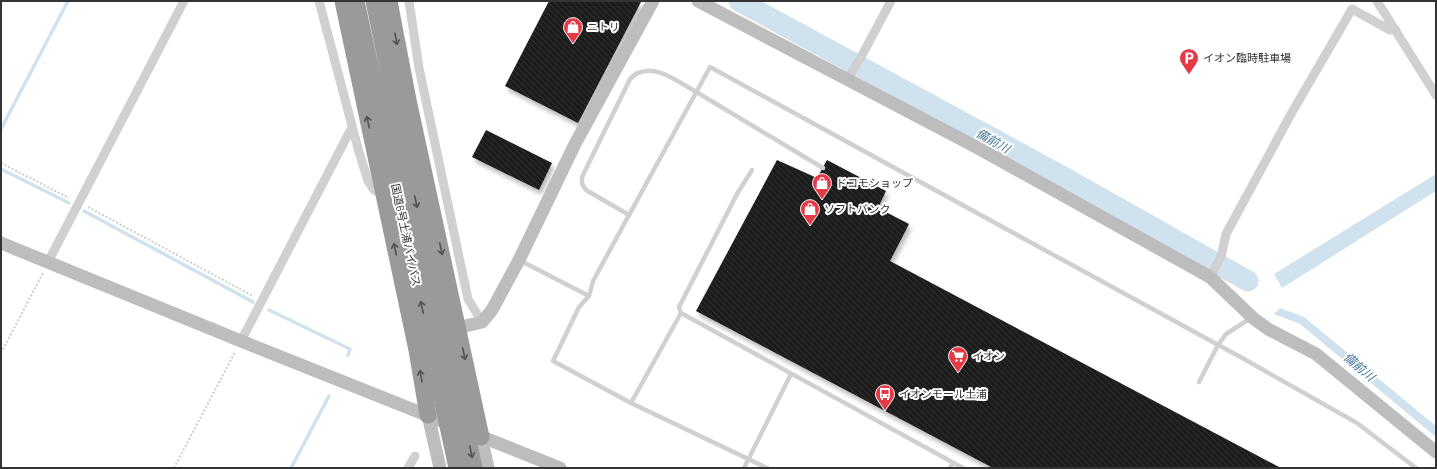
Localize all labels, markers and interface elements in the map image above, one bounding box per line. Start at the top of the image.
shop icon: ニトリ [562,16,584,44]
place label: ニトリ [587,20,620,33]
one-way arrow [393,32,401,45]
parking icon: イオン臨時駐車場 [1178,47,1200,75]
place label: イオン臨時駐車場 [1203,51,1291,64]
one-way arrow [363,116,371,129]
water label: 備前川 [974,125,1014,156]
shop icon: ドコモショップ [811,172,833,200]
place label: ドコモショップ [836,176,913,189]
street label: 国道6号土浦バイパス [389,182,424,287]
one-way arrow [413,195,421,208]
shop icon: ソフトバンク [799,198,821,226]
place label: ソフトバンク [824,202,891,215]
one-way arrow [437,242,445,255]
one-way arrow [390,243,398,256]
one-way arrow [417,301,425,314]
supermarket icon: イオン [947,345,969,373]
one-way arrow [460,348,468,361]
place label: イオン [972,349,1005,362]
water label: 備前川 [1341,349,1379,384]
one-way arrow [417,370,425,383]
bus stop icon: イオンモール土浦 [874,383,896,411]
place label: イオンモール土浦 [899,387,987,400]
one-way arrow [467,446,475,459]

